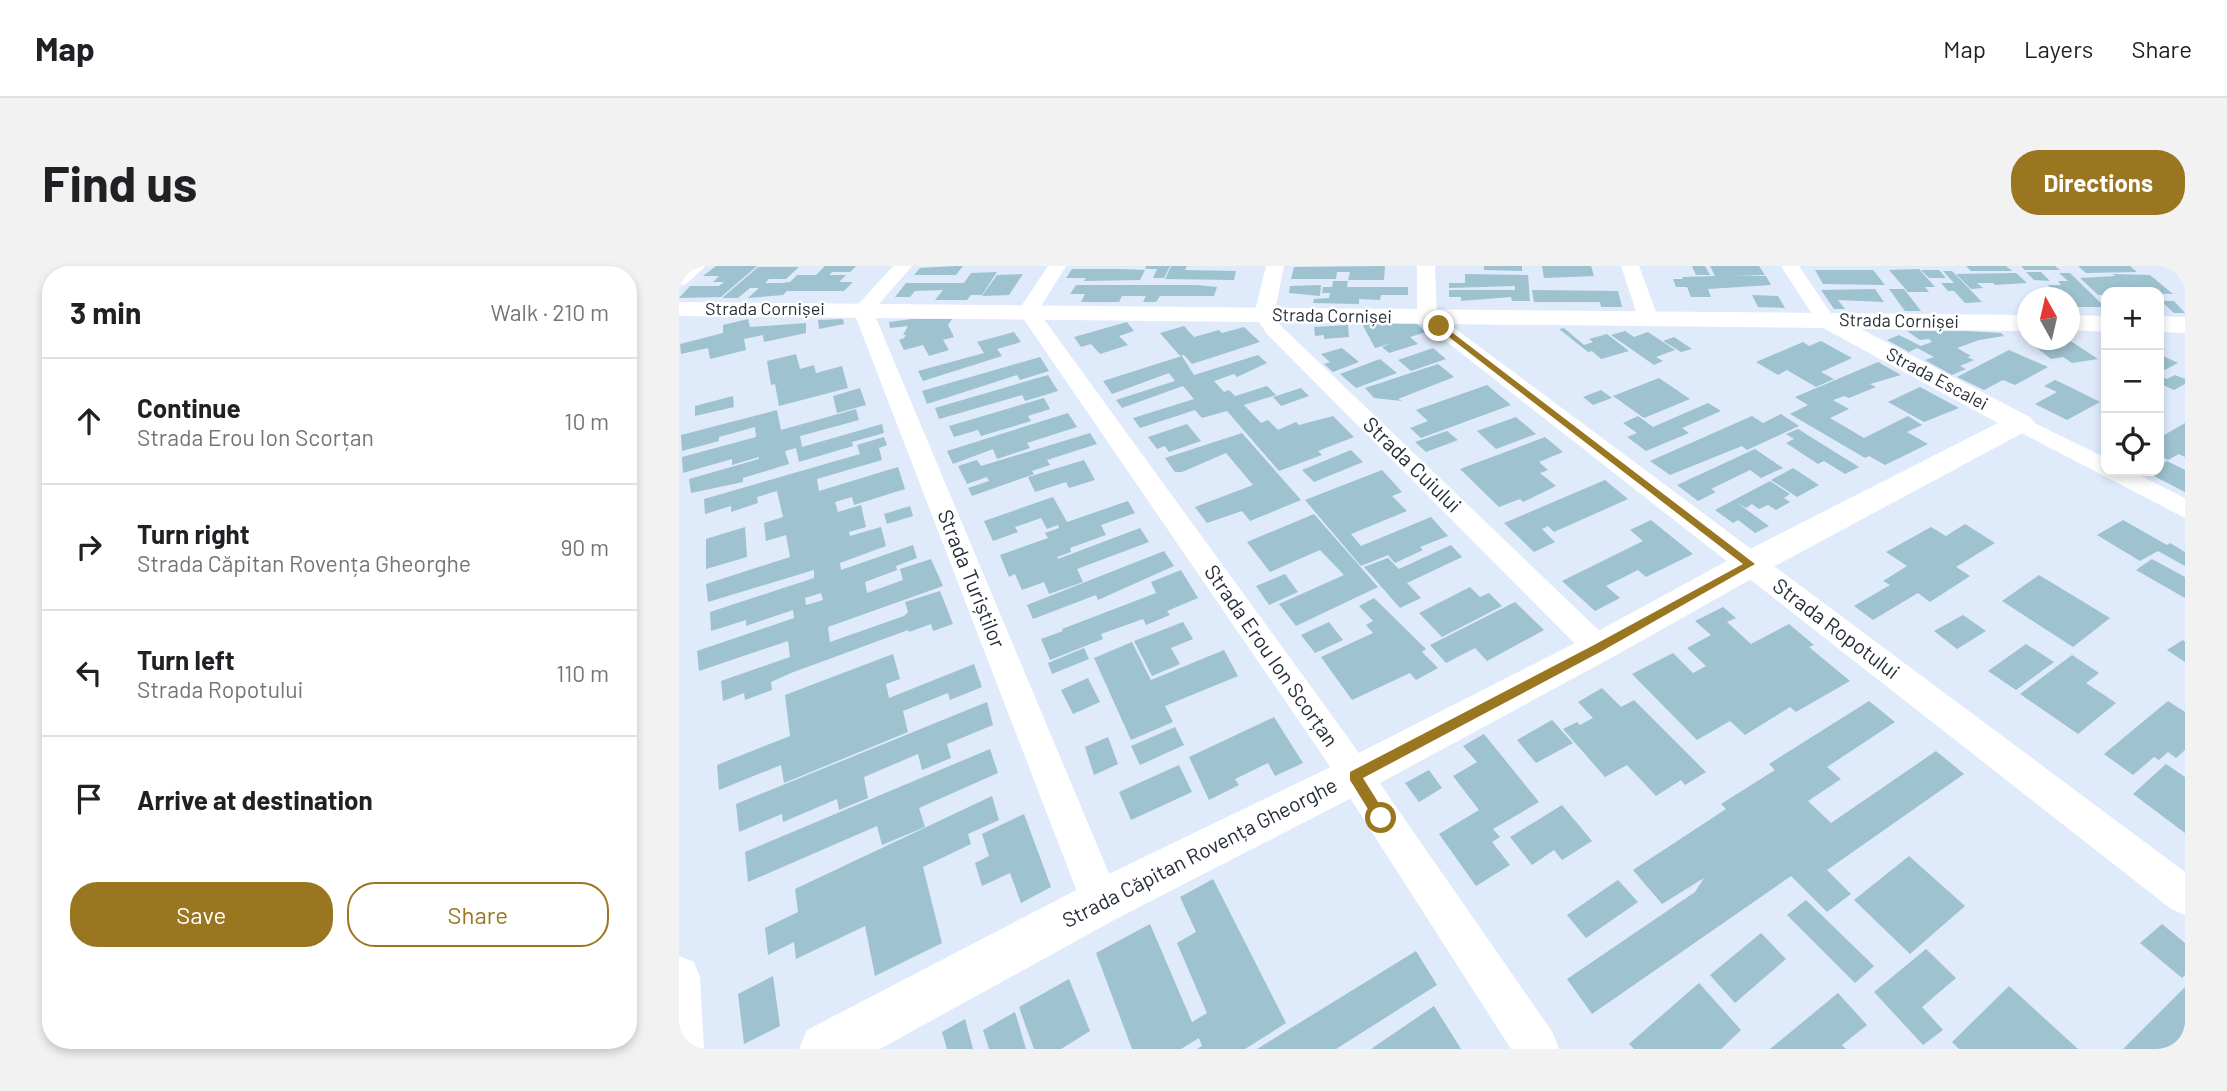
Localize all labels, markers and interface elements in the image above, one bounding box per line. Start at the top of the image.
text: Map [35,28,95,68]
text: Map [1943,34,1986,63]
text: Layers [2024,34,2093,63]
text: Share [2131,34,2192,63]
button: Directions [2011,150,2185,215]
text: Find us [42,153,197,212]
north arrow [2017,287,2080,350]
map controls [2101,287,2164,476]
button: + [2101,287,2164,350]
text: 3 min [70,294,141,330]
street label: Strada Cornișei [705,297,825,319]
text: Walk · 210 m [491,298,609,326]
street label: Strada Cornișei [1272,303,1392,327]
street label: Strada Cornișei [1839,308,1959,332]
route end [1423,310,1454,341]
street label: Strada Escalei [1883,342,1992,414]
button: − [2101,350,2164,413]
text: Continue [137,392,241,423]
icon: ahead [70,402,108,440]
text: 10 m [564,407,609,435]
street label: Strada Cuiului [1359,411,1467,517]
button: locate [2101,413,2164,476]
text: Strada Erou Ion Scorțan [137,423,374,451]
street label: Strada Turiștilor [933,506,1012,652]
text: Turn right [137,518,250,549]
icon: right [70,528,108,566]
text: 90 m [560,533,609,561]
text: Strada Căpitan Rovența Gheorghe [137,549,471,577]
street label: Strada Erou Ion Scorțan [1200,559,1345,751]
street label: Strada Ropotului [1769,572,1905,684]
text: Turn left [137,644,235,675]
icon: left [70,654,108,692]
text: 110 m [556,659,609,687]
text: Strada Ropotului [137,675,303,703]
street label: Strada Căpitan Rovența Gheorghe [1058,771,1341,932]
icon: arrive [70,780,108,818]
text: Arrive at destination [137,784,373,815]
route start [1365,802,1396,833]
button: Save [70,882,333,947]
button: Share [347,882,609,947]

